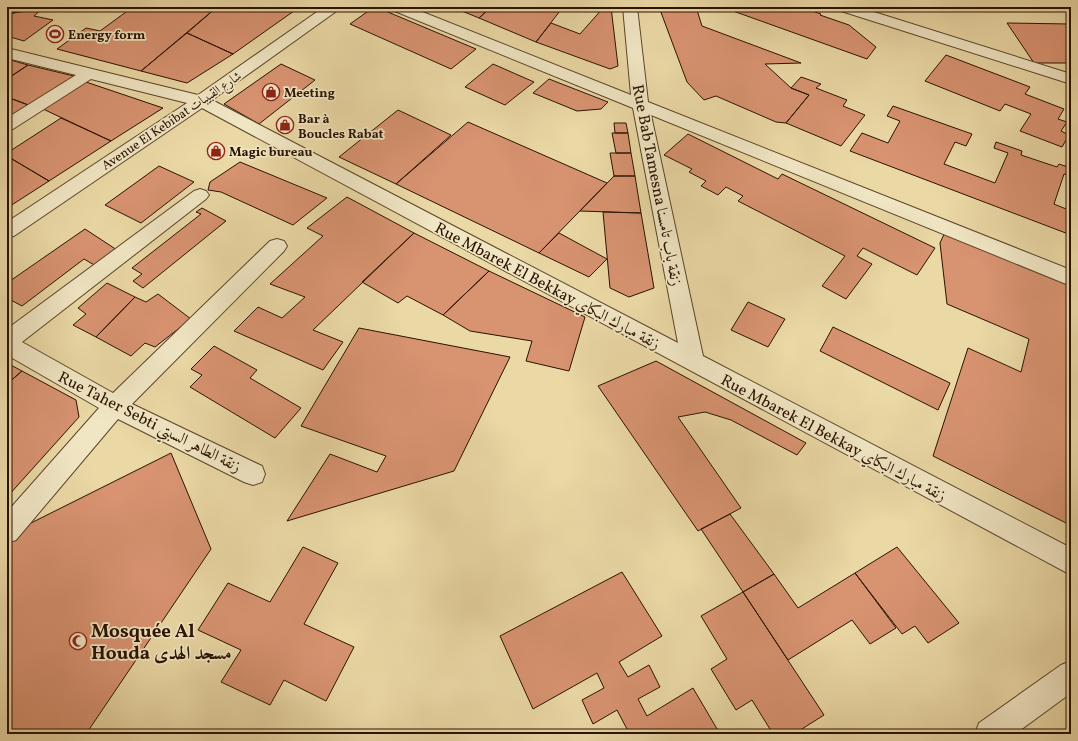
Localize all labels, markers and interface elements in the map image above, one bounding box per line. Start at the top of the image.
sports icon: Energy form [45,24,65,44]
place label: Energy form [68,27,146,45]
street label: Avenue El Kebibat شارع القبيبات [99,68,246,176]
shop icon: Meeting [261,82,281,102]
street label: Rue Bab Tamesna زنقة باب تامسنا [626,83,686,288]
place label: Meeting [284,85,335,103]
place label: Bar à Boucles Rabat [298,111,384,144]
shop icon: Bar à Boucles Rabat [275,115,295,135]
shop icon: Magic bureau [206,141,226,161]
place label: Magic bureau [229,144,312,162]
street label: Rue Mbarek El Bekkay زنقة مبارك البكاي [430,218,664,356]
street label: Rue Taher Sebti زنقة الطاهر السبتي [52,367,244,481]
street label: Rue Mbarek El Bekkay زنقة مبارك البكاي [716,370,950,508]
place label: Mosquée Al Houda مسجد الهدى [91,619,232,667]
mosque icon: Mosquée Al Houda مسجد الهدى [68,631,88,651]

